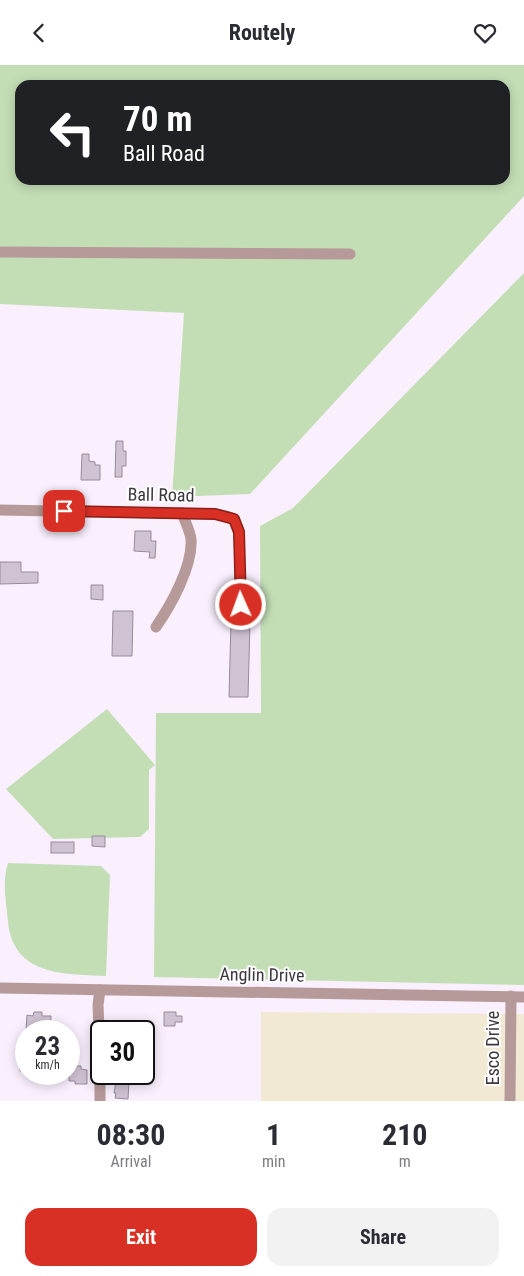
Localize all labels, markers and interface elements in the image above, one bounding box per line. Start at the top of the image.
icon: back [25,19,53,47]
icon: heart [471,19,499,47]
text: Routely [229,20,295,45]
text: 70 m [123,99,192,140]
icon: left [40,100,105,165]
text: Ball Road [123,141,205,166]
street label: Ball Road [127,483,195,506]
pin [43,490,85,532]
icon: arrive [50,497,78,525]
position arrow [214,578,266,630]
street label: Anglin Drive [219,963,305,986]
street label: Esco Drive [482,1011,503,1085]
speed limit sign: 30 [90,1020,155,1085]
text: 23 [35,1032,60,1061]
text: km/h [35,1058,60,1072]
text: 08:30 [97,1117,165,1152]
text: 1 [266,1117,281,1152]
text: 210 [382,1117,427,1152]
text: Arrival [111,1152,151,1171]
text: min [262,1152,285,1171]
text: m [399,1152,411,1171]
button: Exit [25,1208,257,1266]
button: Share [267,1208,499,1266]

